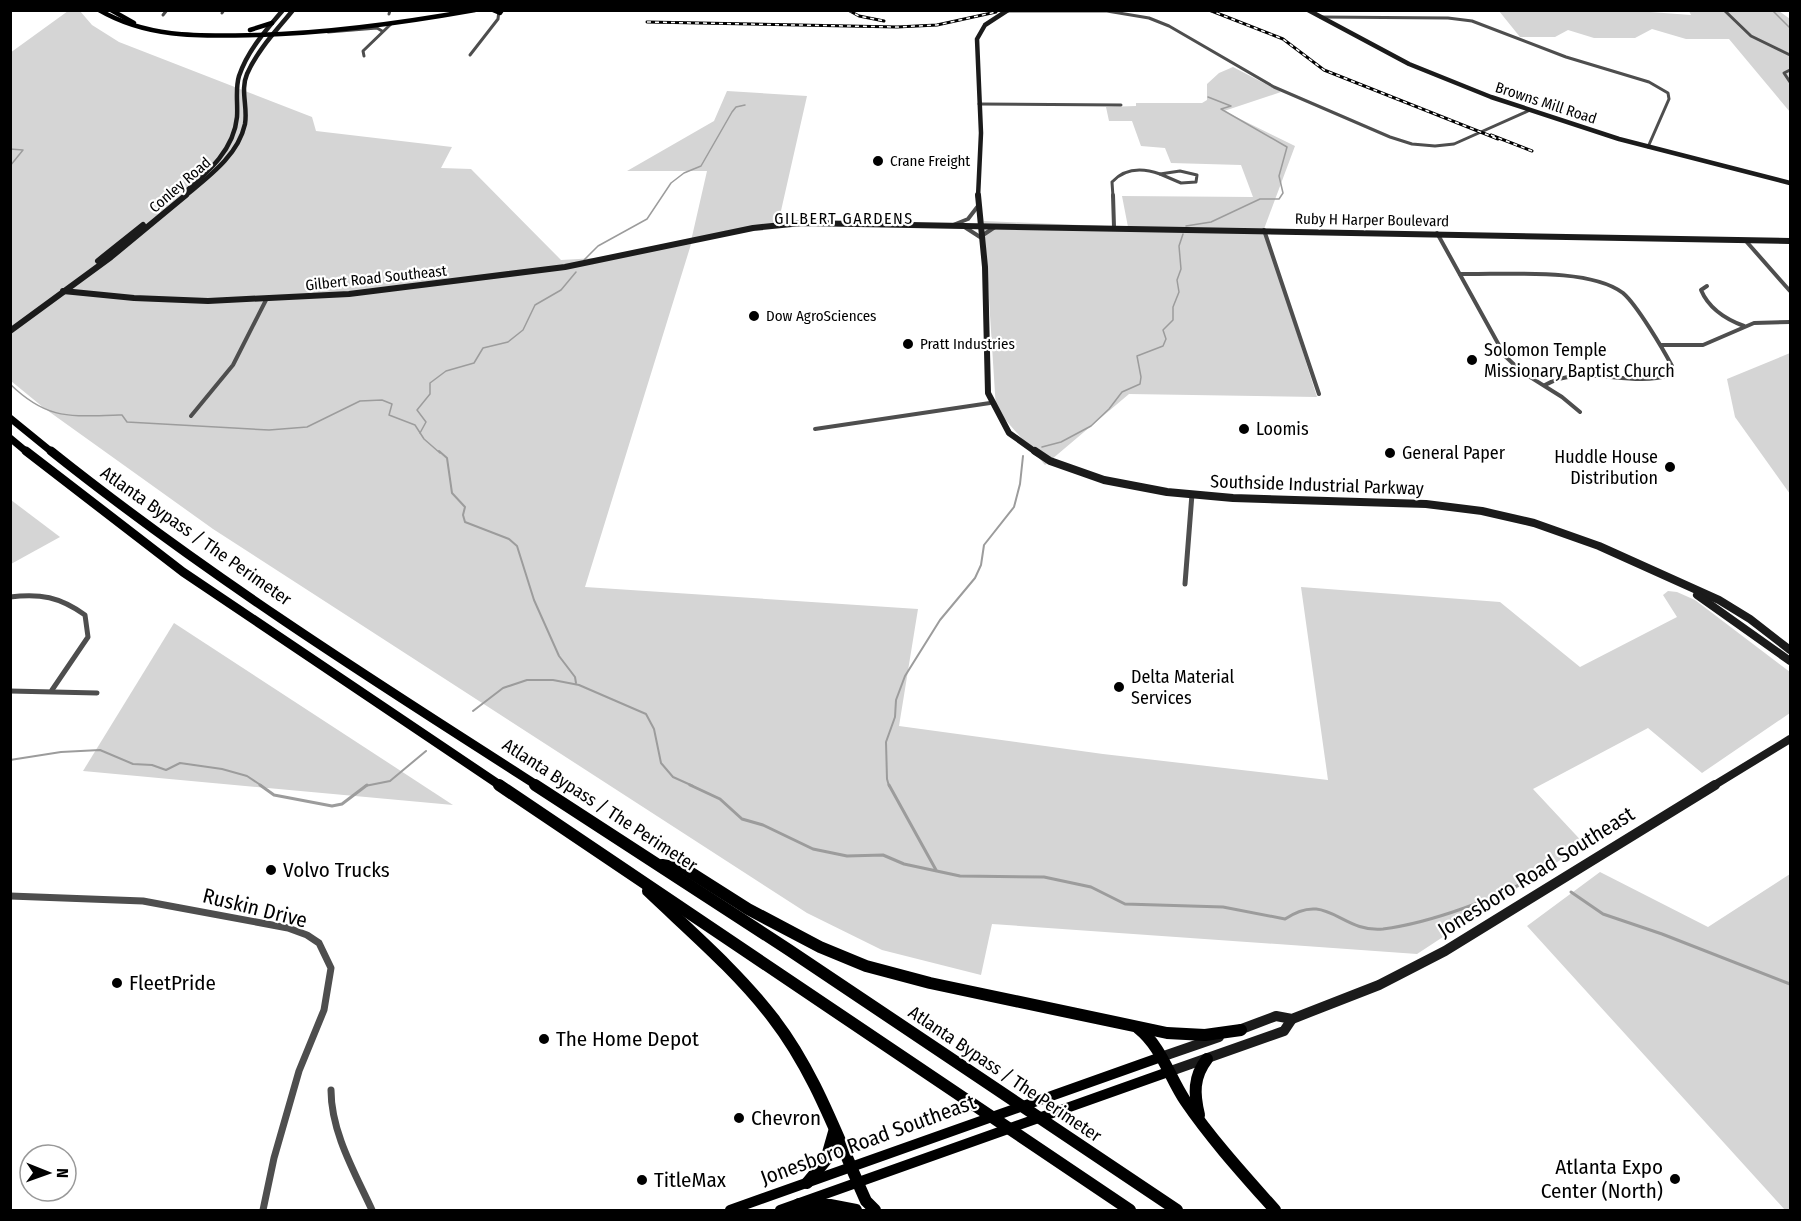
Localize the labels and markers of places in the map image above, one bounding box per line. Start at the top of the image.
place label: Crane Freight [890,152,970,170]
marker: Crane Freight [871,154,885,168]
place label: Dow AgroSciences [766,307,877,325]
marker: Dow AgroSciences [747,309,761,323]
place label: Pratt Industries [920,335,1015,353]
marker: Pratt Industries [901,337,915,351]
place label: Solomon Temple Missionary Baptist Church [1484,339,1675,382]
marker: Solomon Temple Missionary Baptist Church [1465,353,1479,367]
place label: Loomis [1256,418,1309,440]
marker: Loomis [1237,422,1251,436]
place label: General Paper [1402,442,1506,464]
marker: General Paper [1383,446,1397,460]
place label: Huddle House Distribution [1554,446,1658,489]
marker: Huddle House Distribution [1663,460,1677,474]
place label: Delta Material Services [1131,666,1234,709]
marker: Delta Material Services [1112,680,1126,694]
place label: Volvo Trucks [283,857,390,883]
marker: Volvo Trucks [264,863,278,877]
place label: FleetPride [129,970,216,996]
marker: FleetPride [110,976,124,990]
place label: The Home Depot [556,1026,699,1052]
marker: The Home Depot [537,1032,551,1046]
place label: Chevron [751,1105,821,1131]
marker: Chevron [732,1111,746,1125]
place label: Atlanta Expo Center (North) [1541,1154,1663,1204]
place label: TitleMax [654,1167,727,1193]
marker: Atlanta Expo Center (North) [1668,1172,1682,1186]
marker: TitleMax [635,1173,649,1187]

